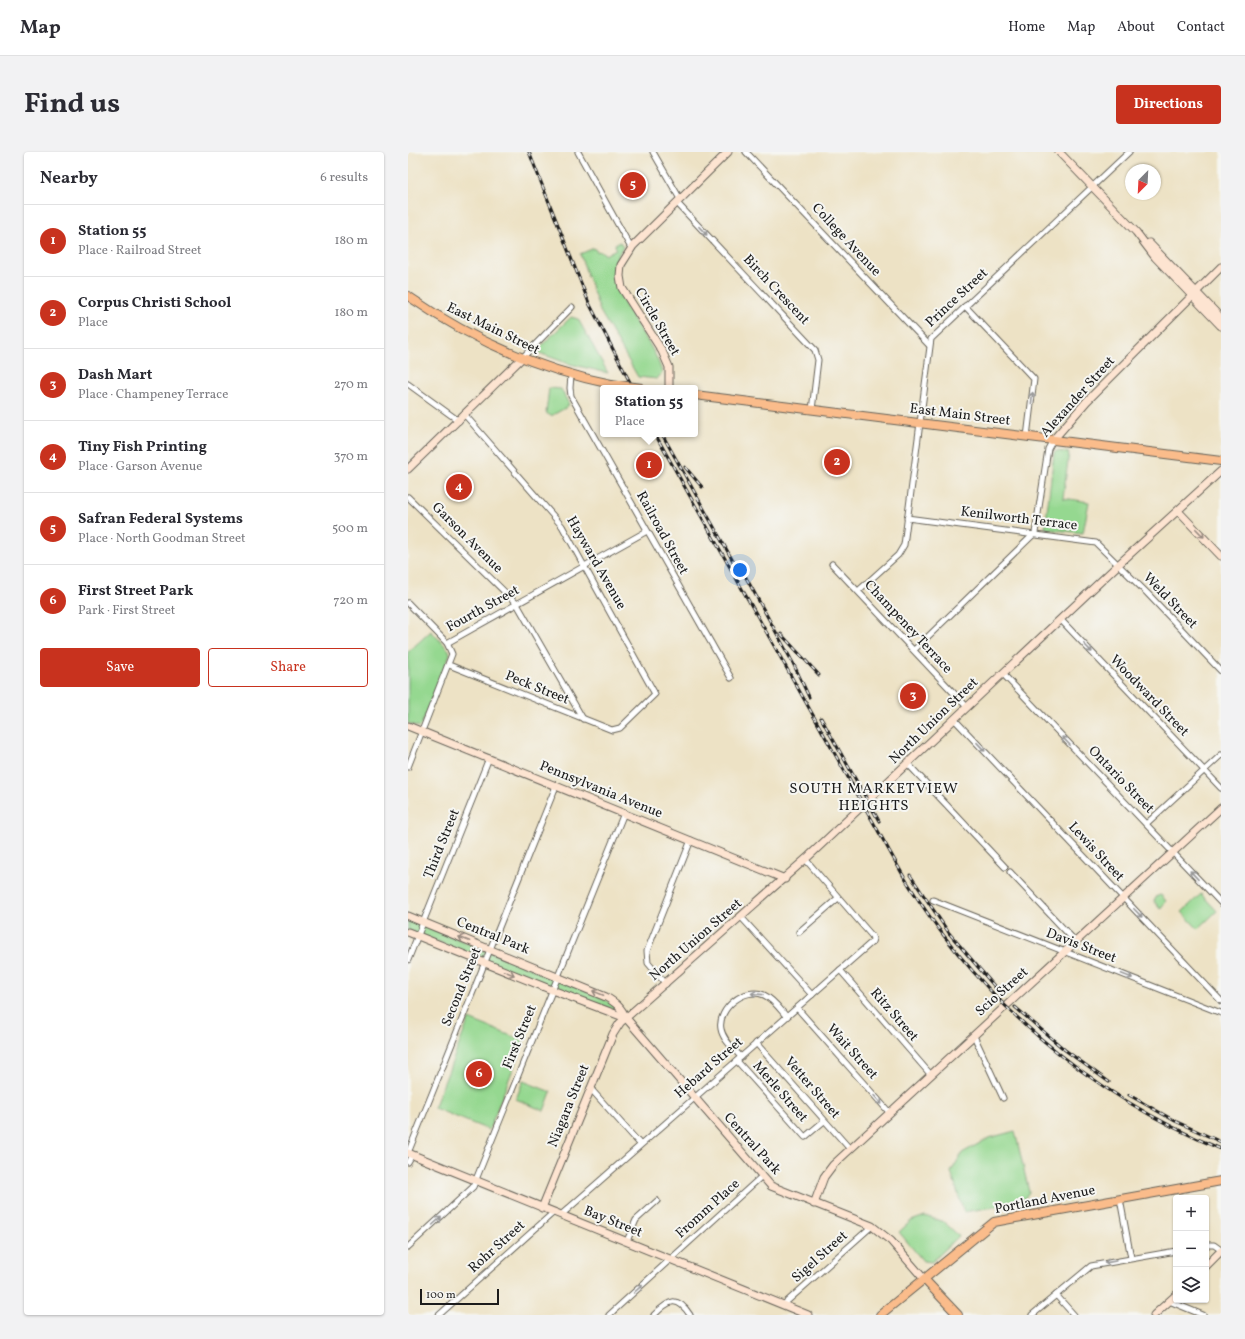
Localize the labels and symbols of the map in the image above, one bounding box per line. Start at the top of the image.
north arrow [1125,164,1161,200]
pin: 5 [620,170,646,200]
street label: College Avenue [807,199,885,281]
one-way arrow [699,226,708,236]
street label: Birch Crescent [738,251,814,329]
street label: Prince Street [922,264,992,332]
street label: Circle Street [630,285,684,359]
street label: East Main Street [443,298,543,360]
street label: Alexander Street [1036,352,1120,442]
one-way arrow [1028,392,1036,405]
street label: East Main Street [909,399,1011,431]
pin: 2 [824,447,850,477]
pin: 1 [636,450,662,480]
pin: 4 [446,472,472,502]
street label: Railroad Street [631,488,693,578]
street label: Garson Avenue [427,498,507,578]
street label: Kenilworth Terrace [960,502,1079,536]
street label: Hayward Avenue [562,513,631,613]
one-way arrow [1195,528,1204,538]
your location [730,560,750,580]
street label: Weld Street [1138,569,1202,633]
street label: Champeney Terrace [860,576,957,678]
street label: Fourth Street [443,581,523,637]
one-way arrow [1083,643,1092,653]
street label: Woodward Street [1105,651,1193,741]
street label: Peck Street [502,667,572,709]
street label: North Union Street [885,673,983,769]
pin: 3 [900,681,926,711]
one-way arrow [1061,736,1071,746]
one-way arrow [976,742,985,752]
street label: Ontario Street [1084,742,1158,818]
street label: Pennsylvania Avenue [537,757,666,824]
district label: SOUTH MARKETVIEW HEIGHTS [789,779,959,817]
street label: Third Street [419,806,465,882]
street label: Lewis Street [1064,818,1129,886]
one-way arrow [1189,870,1199,880]
street label: North Union Street [646,894,746,986]
one-way arrow [1133,908,1143,918]
street label: Central Park [454,913,533,959]
street label: Davis Street [1043,924,1119,968]
one-way arrow [459,934,471,942]
street label: Second Street [437,945,487,1029]
street label: Scio Street [971,963,1033,1021]
one-way arrow [503,970,515,977]
one-way arrow [1121,973,1133,981]
street label: Ritz Street [865,984,923,1046]
one-way arrow [592,989,604,997]
one-way arrow [750,990,763,997]
street label: First Street [498,1002,542,1072]
street label: Wait Street [822,1020,882,1084]
street label: Hebard Street [671,1033,747,1103]
street label: Vetter Street [780,1053,844,1123]
street label: Merle Street [748,1057,812,1127]
pin: 6 [466,1059,492,1089]
street label: Niagara Street [544,1062,594,1150]
one-way arrow [874,1094,883,1105]
street label: Central Park [719,1109,785,1179]
street label: Fromm Place [672,1175,745,1243]
street label: Portland Avenue [993,1181,1097,1219]
street label: Bay Street [581,1202,645,1242]
street label: Rohr Street [465,1216,530,1278]
one-way arrow [432,1217,442,1226]
street label: Sigel Street [788,1227,852,1287]
one-way arrow [1104,1258,1117,1266]
one-way arrow [633,1284,643,1293]
scale bar [420,1287,499,1306]

